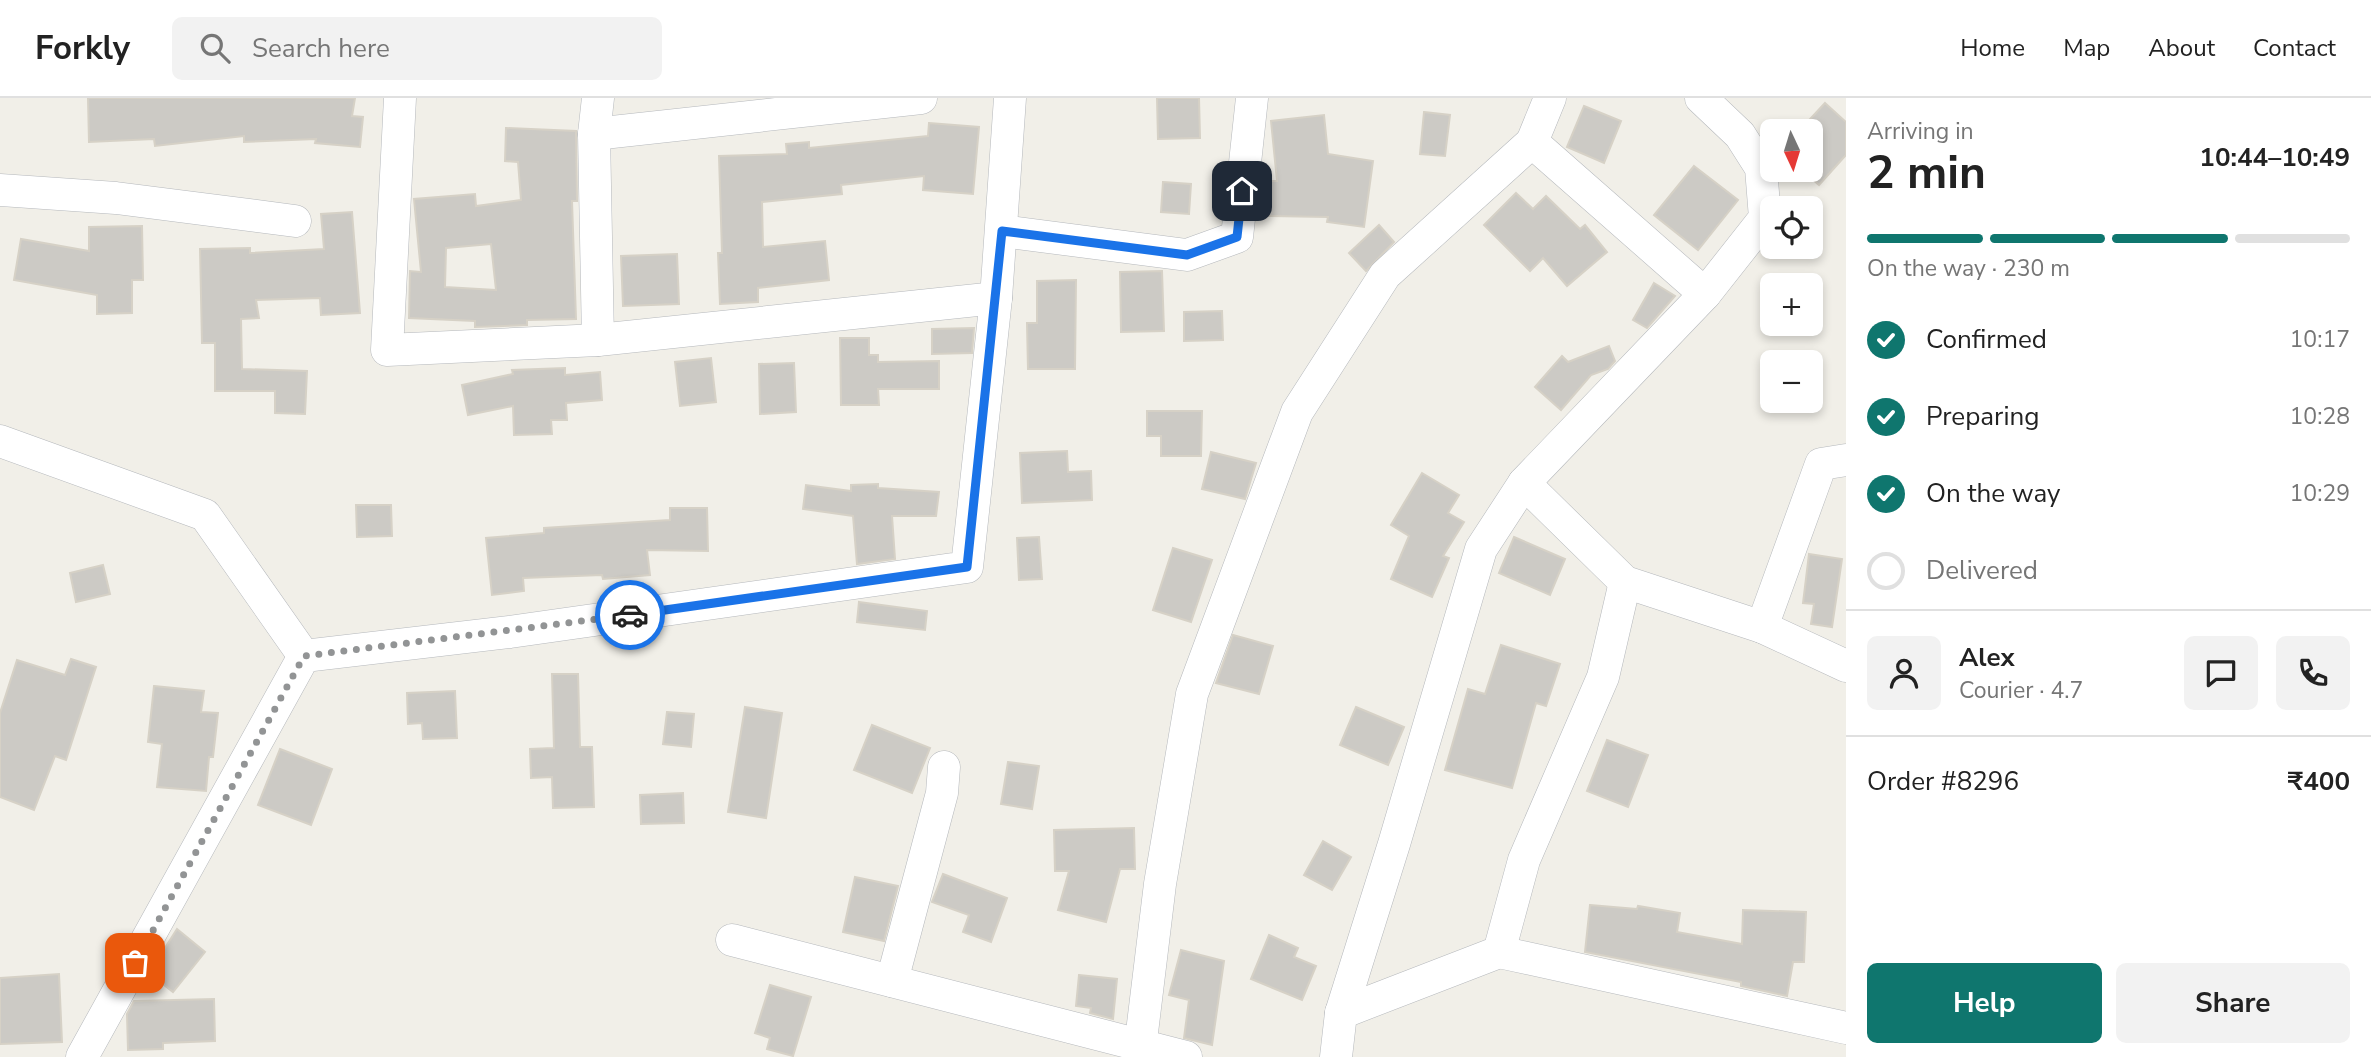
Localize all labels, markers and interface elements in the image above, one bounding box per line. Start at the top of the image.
search box [172,17,662,80]
text: Forkly [35,26,130,71]
icon: search [196,29,234,67]
text: Search here [252,31,390,66]
text: Home [1960,32,2025,64]
text: Map [2063,32,2110,64]
text: About [2148,32,2215,64]
text: Contact [2253,32,2336,64]
text: Arriving in [1867,116,1974,147]
north arrow [1760,119,1824,182]
map controls [1760,119,1823,413]
text: 10:44–10:49 [2199,140,2350,175]
text: 2 min [1867,141,1986,204]
pin [1212,161,1272,221]
icon: home [1223,172,1261,210]
button: locate [1760,196,1823,259]
text: On the way · 230 m [1867,253,2070,284]
button: + [1760,273,1823,336]
icon: check [1867,321,1905,359]
text: Confirmed [1926,322,2047,357]
text: 10:17 [2290,324,2350,355]
button: − [1760,350,1823,413]
icon: check [1867,398,1905,436]
text: Preparing [1926,399,2039,434]
text: 10:28 [2290,401,2350,432]
icon: check [1867,475,1905,513]
text: On the way [1926,476,2060,511]
text: 10:29 [2290,478,2350,509]
text: Delivered [1926,553,2038,588]
courier [595,580,665,650]
icon: car [611,596,649,634]
button: person [1867,636,1941,710]
button: chat [2184,636,2258,710]
button: phone [2276,636,2350,710]
text: Alex [1959,640,2015,675]
text: Courier · 4.7 [1959,675,2083,706]
text: Order #8296 [1867,764,2019,799]
text: ₹400 [2288,764,2350,799]
pin [105,933,165,993]
icon: bag [116,944,154,982]
button: Help [1867,963,2102,1043]
button: Share [2116,963,2350,1043]

